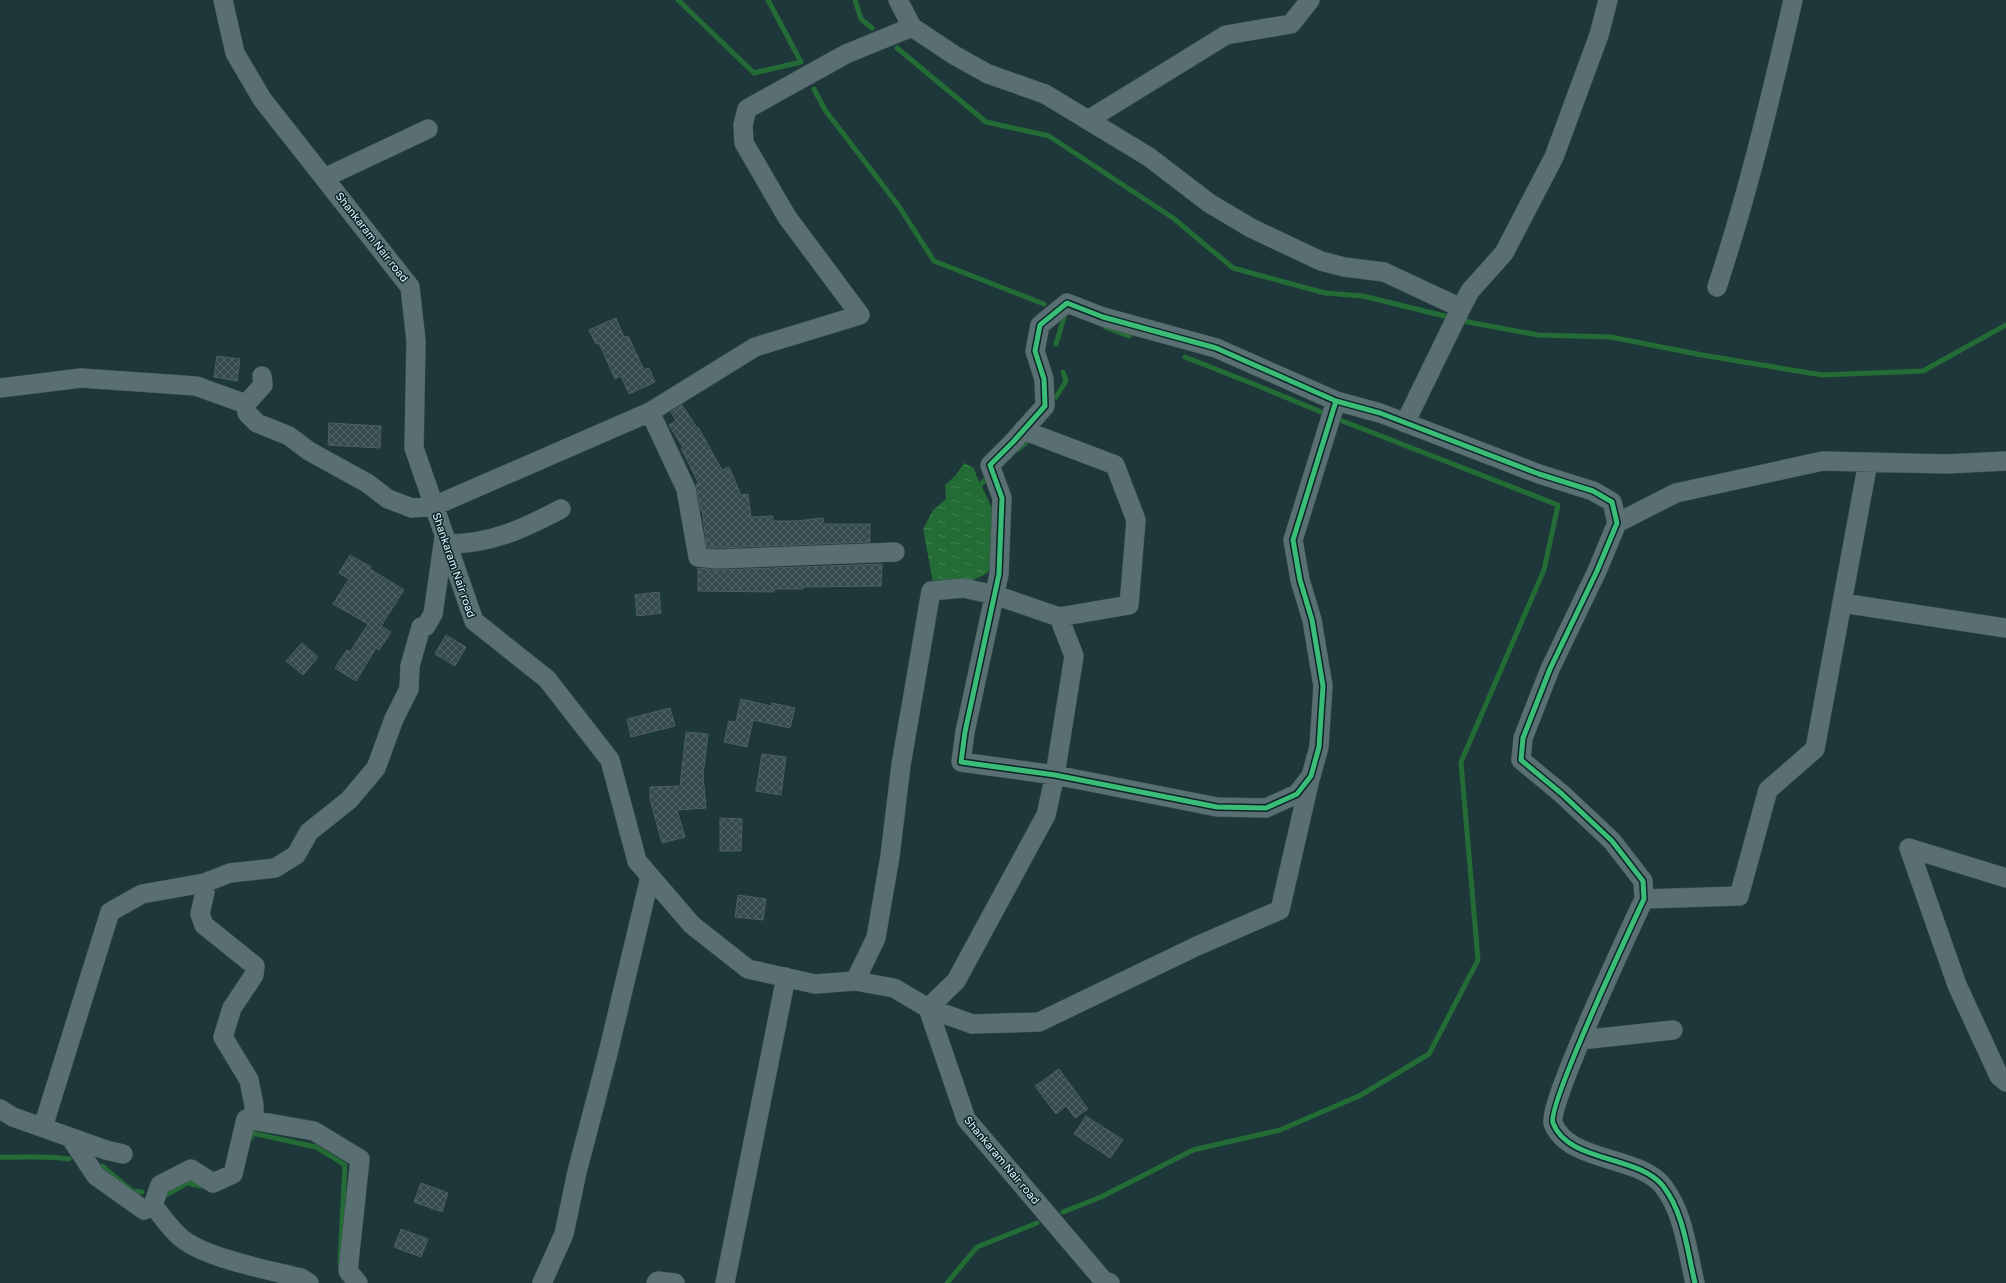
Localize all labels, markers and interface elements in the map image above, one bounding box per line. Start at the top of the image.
street label: Shankaram Nair road [333,189,411,284]
street label: Shankaram Nair road [430,511,479,619]
street label: Shankaram Nair road [962,1113,1043,1206]

